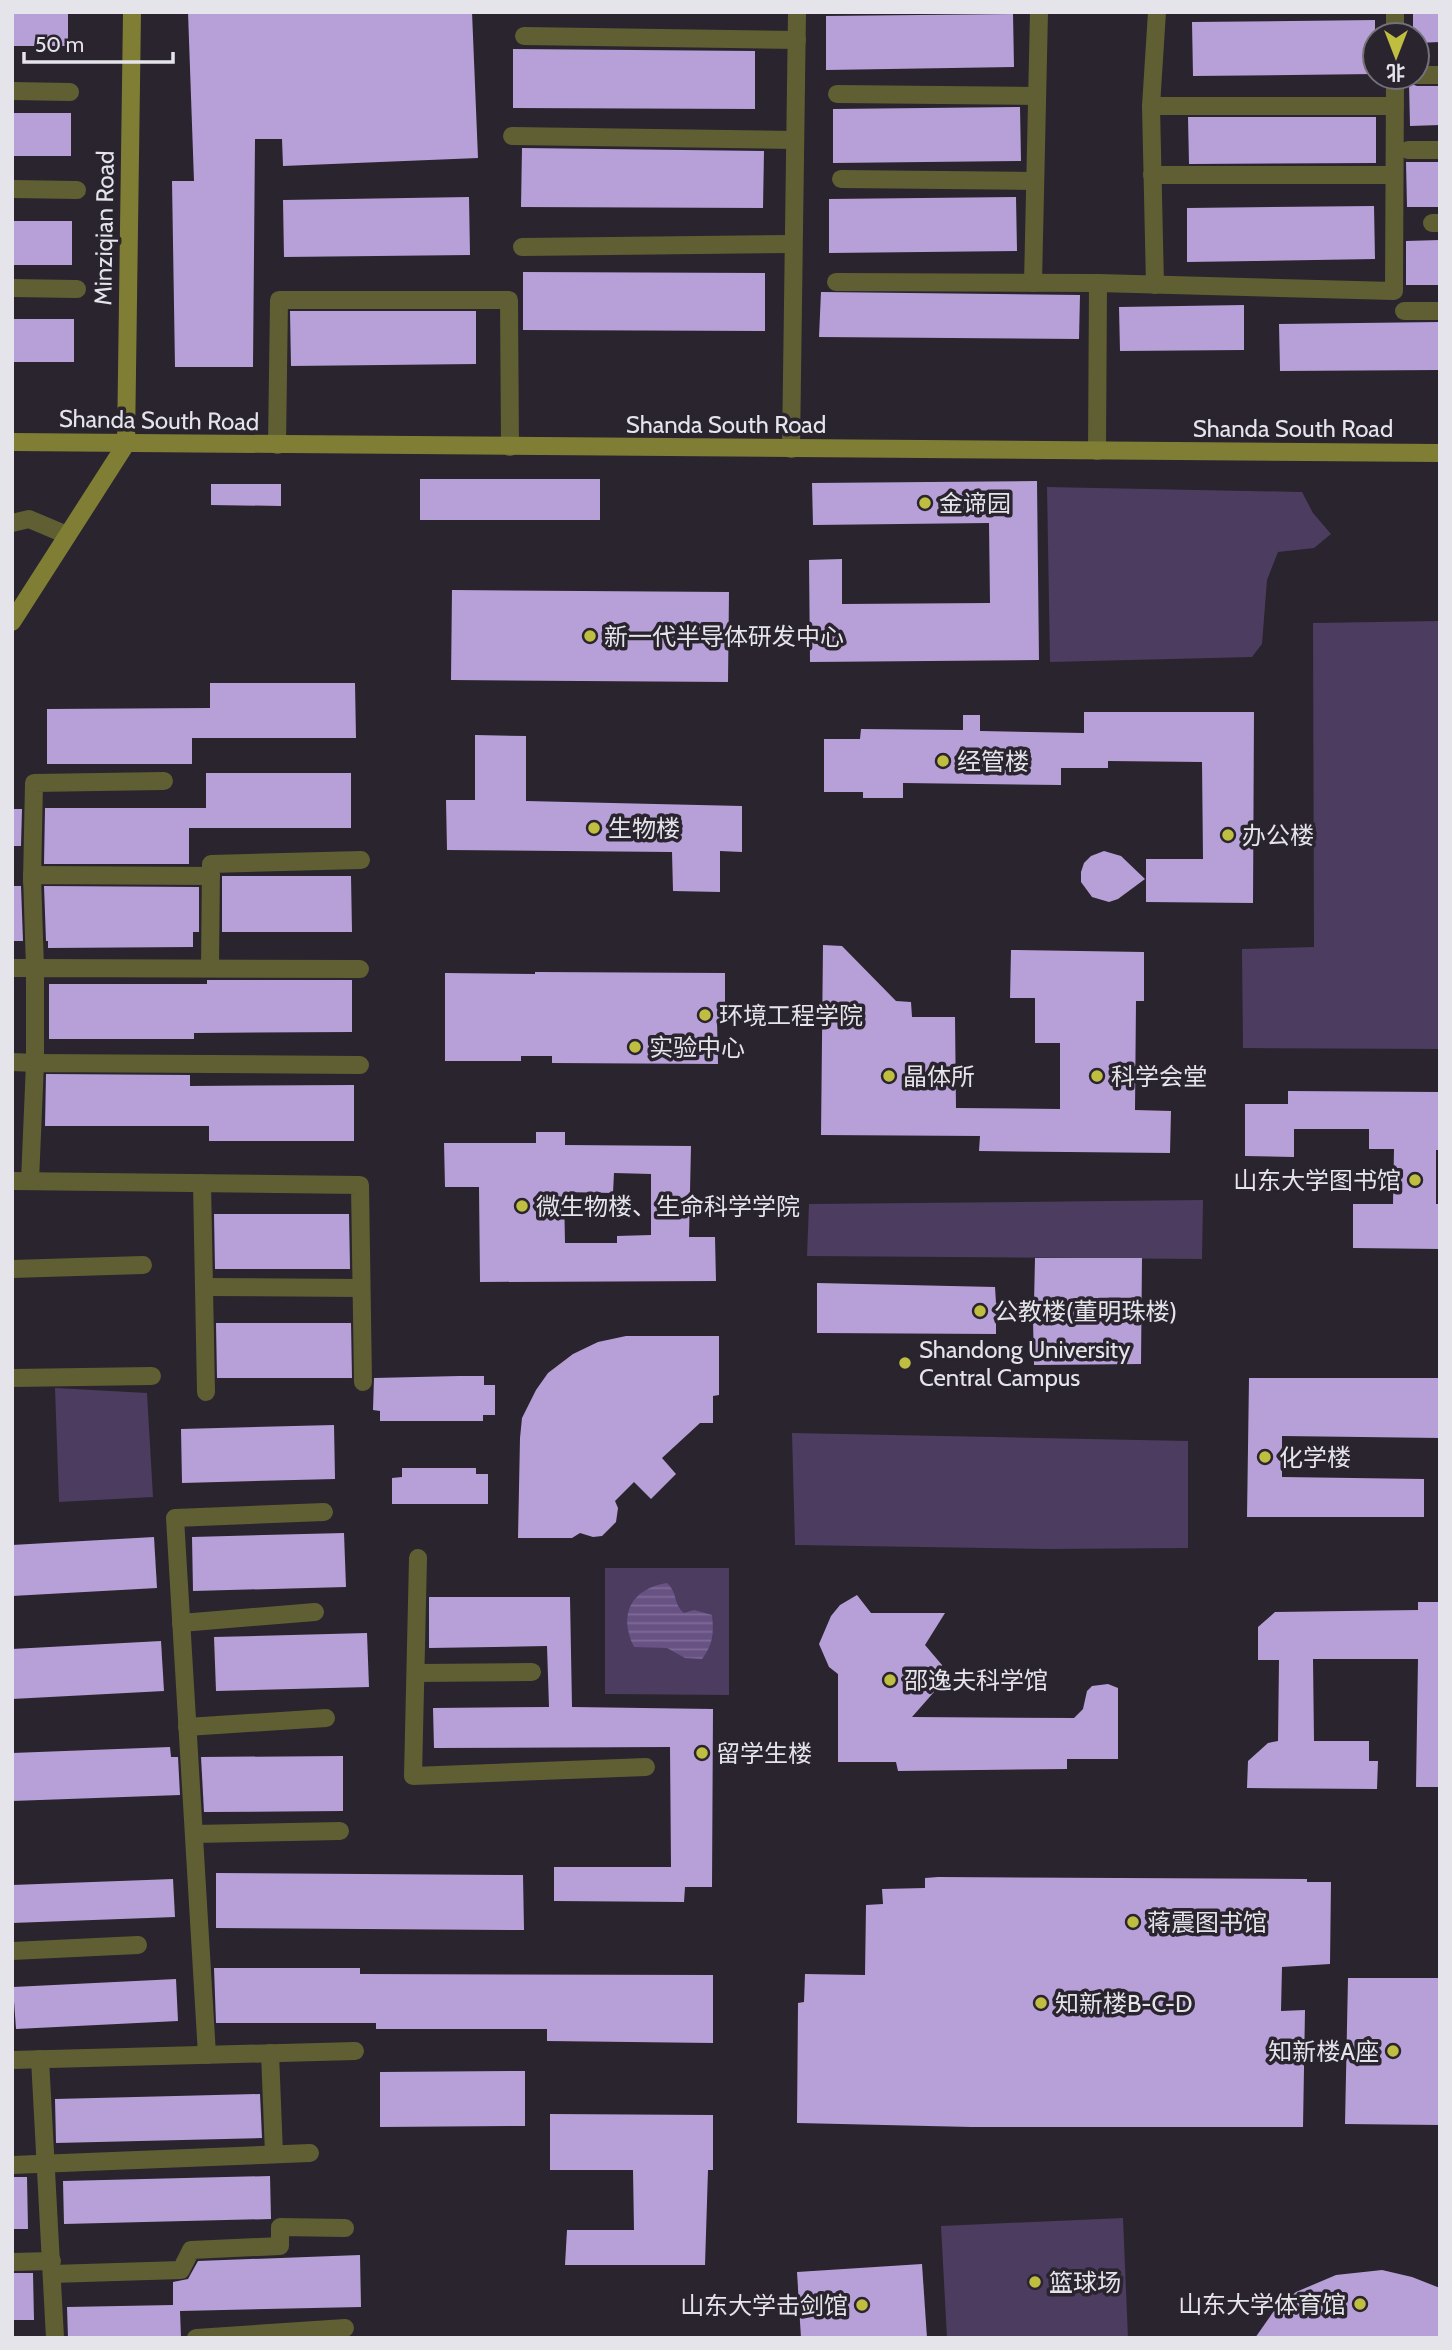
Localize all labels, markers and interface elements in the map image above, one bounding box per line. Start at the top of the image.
scale bar [24,21,173,65]
north arrow [1361,21,1431,91]
text: 50 m [35,32,84,57]
text: 北 [1386,61,1406,84]
street label: Minziqian Road [88,150,120,306]
street label: Shanda South Road [59,404,259,436]
street label: Shanda South Road [626,410,826,439]
street label: Shanda South Road [1193,414,1393,443]
place label: 金谛园 [939,489,1011,518]
marker: 金谛园 [917,495,933,511]
place label: 新一代半导体研发中心 [604,622,844,651]
marker: 新一代半导体研发中心 [582,628,598,644]
place label: 经管楼 [957,747,1029,776]
marker: 经管楼 [935,753,951,769]
place label: 生物楼 [608,814,680,843]
marker: 生物楼 [586,820,602,836]
place label: 办公楼 [1242,821,1314,850]
marker: 办公楼 [1220,827,1236,843]
place label: 环境工程学院 [719,1001,863,1030]
marker: 环境工程学院 [697,1007,713,1023]
place label: 实验中心 [649,1033,745,1062]
marker: 实验中心 [627,1039,643,1055]
place label: 晶体所 [903,1062,975,1091]
place label: 科学会堂 [1111,1062,1207,1091]
marker: 晶体所 [881,1068,897,1084]
marker: 科学会堂 [1089,1068,1105,1084]
place label: 山东大学图书馆 [1233,1166,1401,1195]
marker: 山东大学图书馆 [1407,1172,1423,1188]
place label: 微生物楼、生命科学学院 [536,1192,800,1221]
marker: 微生物楼、生命科学学院 [514,1198,530,1214]
place label: 公教楼(董明珠楼) [994,1297,1177,1326]
marker: 公教楼(董明珠楼) [972,1303,988,1319]
place label: Shandong University Central Campus [919,1335,1130,1392]
marker: Shandong University Central Campus [897,1355,913,1371]
place label: 化学楼 [1279,1443,1351,1472]
marker: 化学楼 [1257,1449,1273,1465]
place label: 邵逸夫科学馆 [904,1666,1048,1695]
marker: 邵逸夫科学馆 [882,1672,898,1688]
place label: 留学生楼 [716,1739,812,1768]
marker: 留学生楼 [694,1745,710,1761]
place label: 蒋震图书馆 [1147,1908,1267,1937]
marker: 蒋震图书馆 [1125,1914,1141,1930]
place label: 知新楼B-C-D [1055,1989,1192,2018]
marker: 知新楼B-C-D [1033,1995,1049,2011]
place label: 知新楼A座 [1268,2037,1379,2066]
marker: 知新楼A座 [1385,2043,1401,2059]
place label: 篮球场 [1049,2268,1121,2297]
marker: 篮球场 [1027,2274,1043,2290]
place label: 山东大学体育馆 [1178,2290,1346,2319]
place label: 山东大学击剑馆 [680,2291,848,2320]
marker: 山东大学体育馆 [1352,2296,1368,2312]
marker: 山东大学击剑馆 [854,2297,870,2313]

